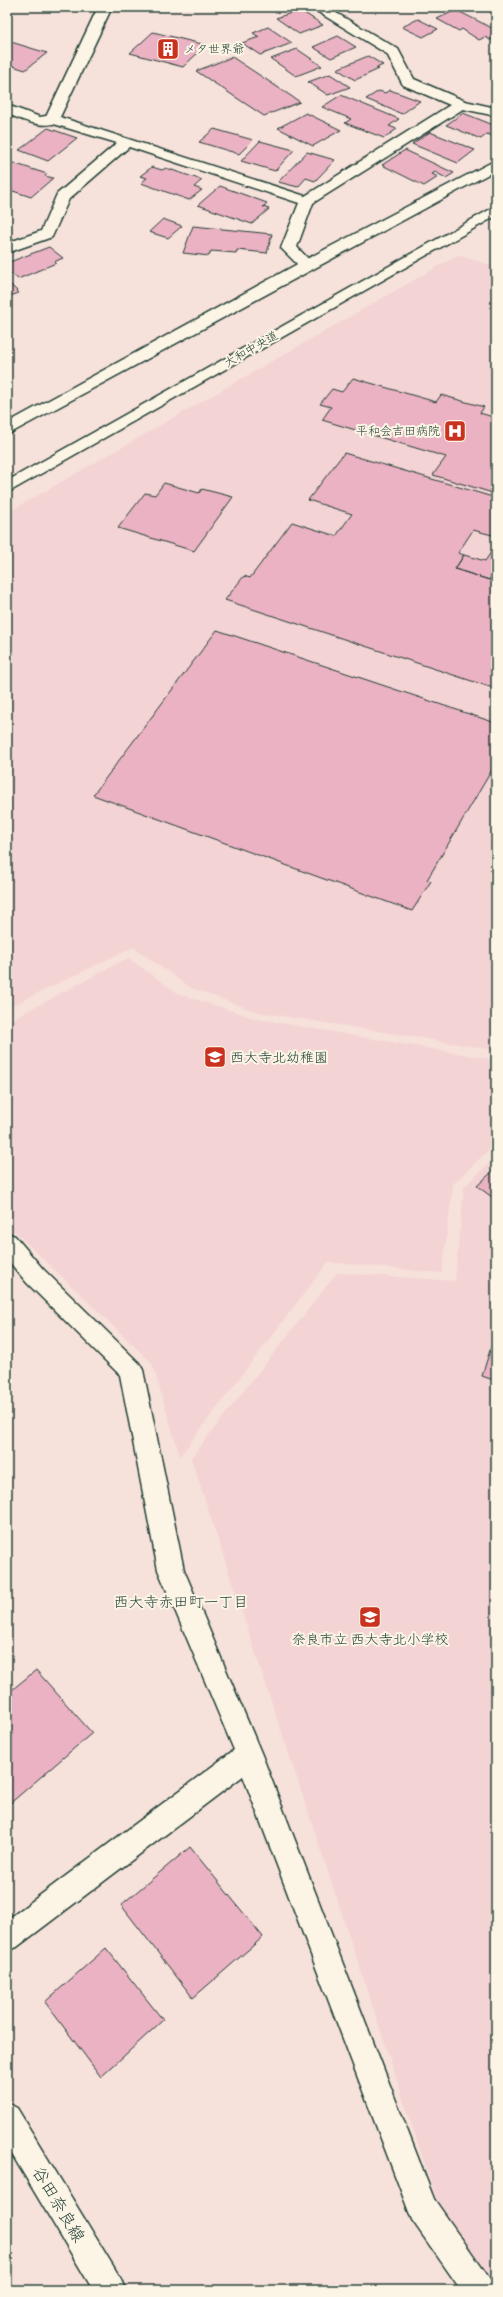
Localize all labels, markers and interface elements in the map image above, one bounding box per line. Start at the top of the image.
building icon: メタ世界爺 [155,36,181,62]
place label: メタ世界爺 [184,42,244,56]
street label: 大和中央道 [222,328,280,370]
hospital icon: 平和会吉田病院 [442,418,468,444]
place label: 平和会吉田病院 [356,424,440,438]
school or university icon: 西大寺北幼稚園 [202,1044,228,1070]
place label: 西大寺北幼稚園 [230,1049,328,1066]
district label: 西大寺赤田町一丁目 [113,1593,249,1611]
school or university icon: 奈良市立 西大寺北小学校 [357,1604,383,1630]
place label: 奈良市立 西大寺北小学校 [291,1631,449,1648]
street label: 谷田奈良線 [29,2162,89,2246]

